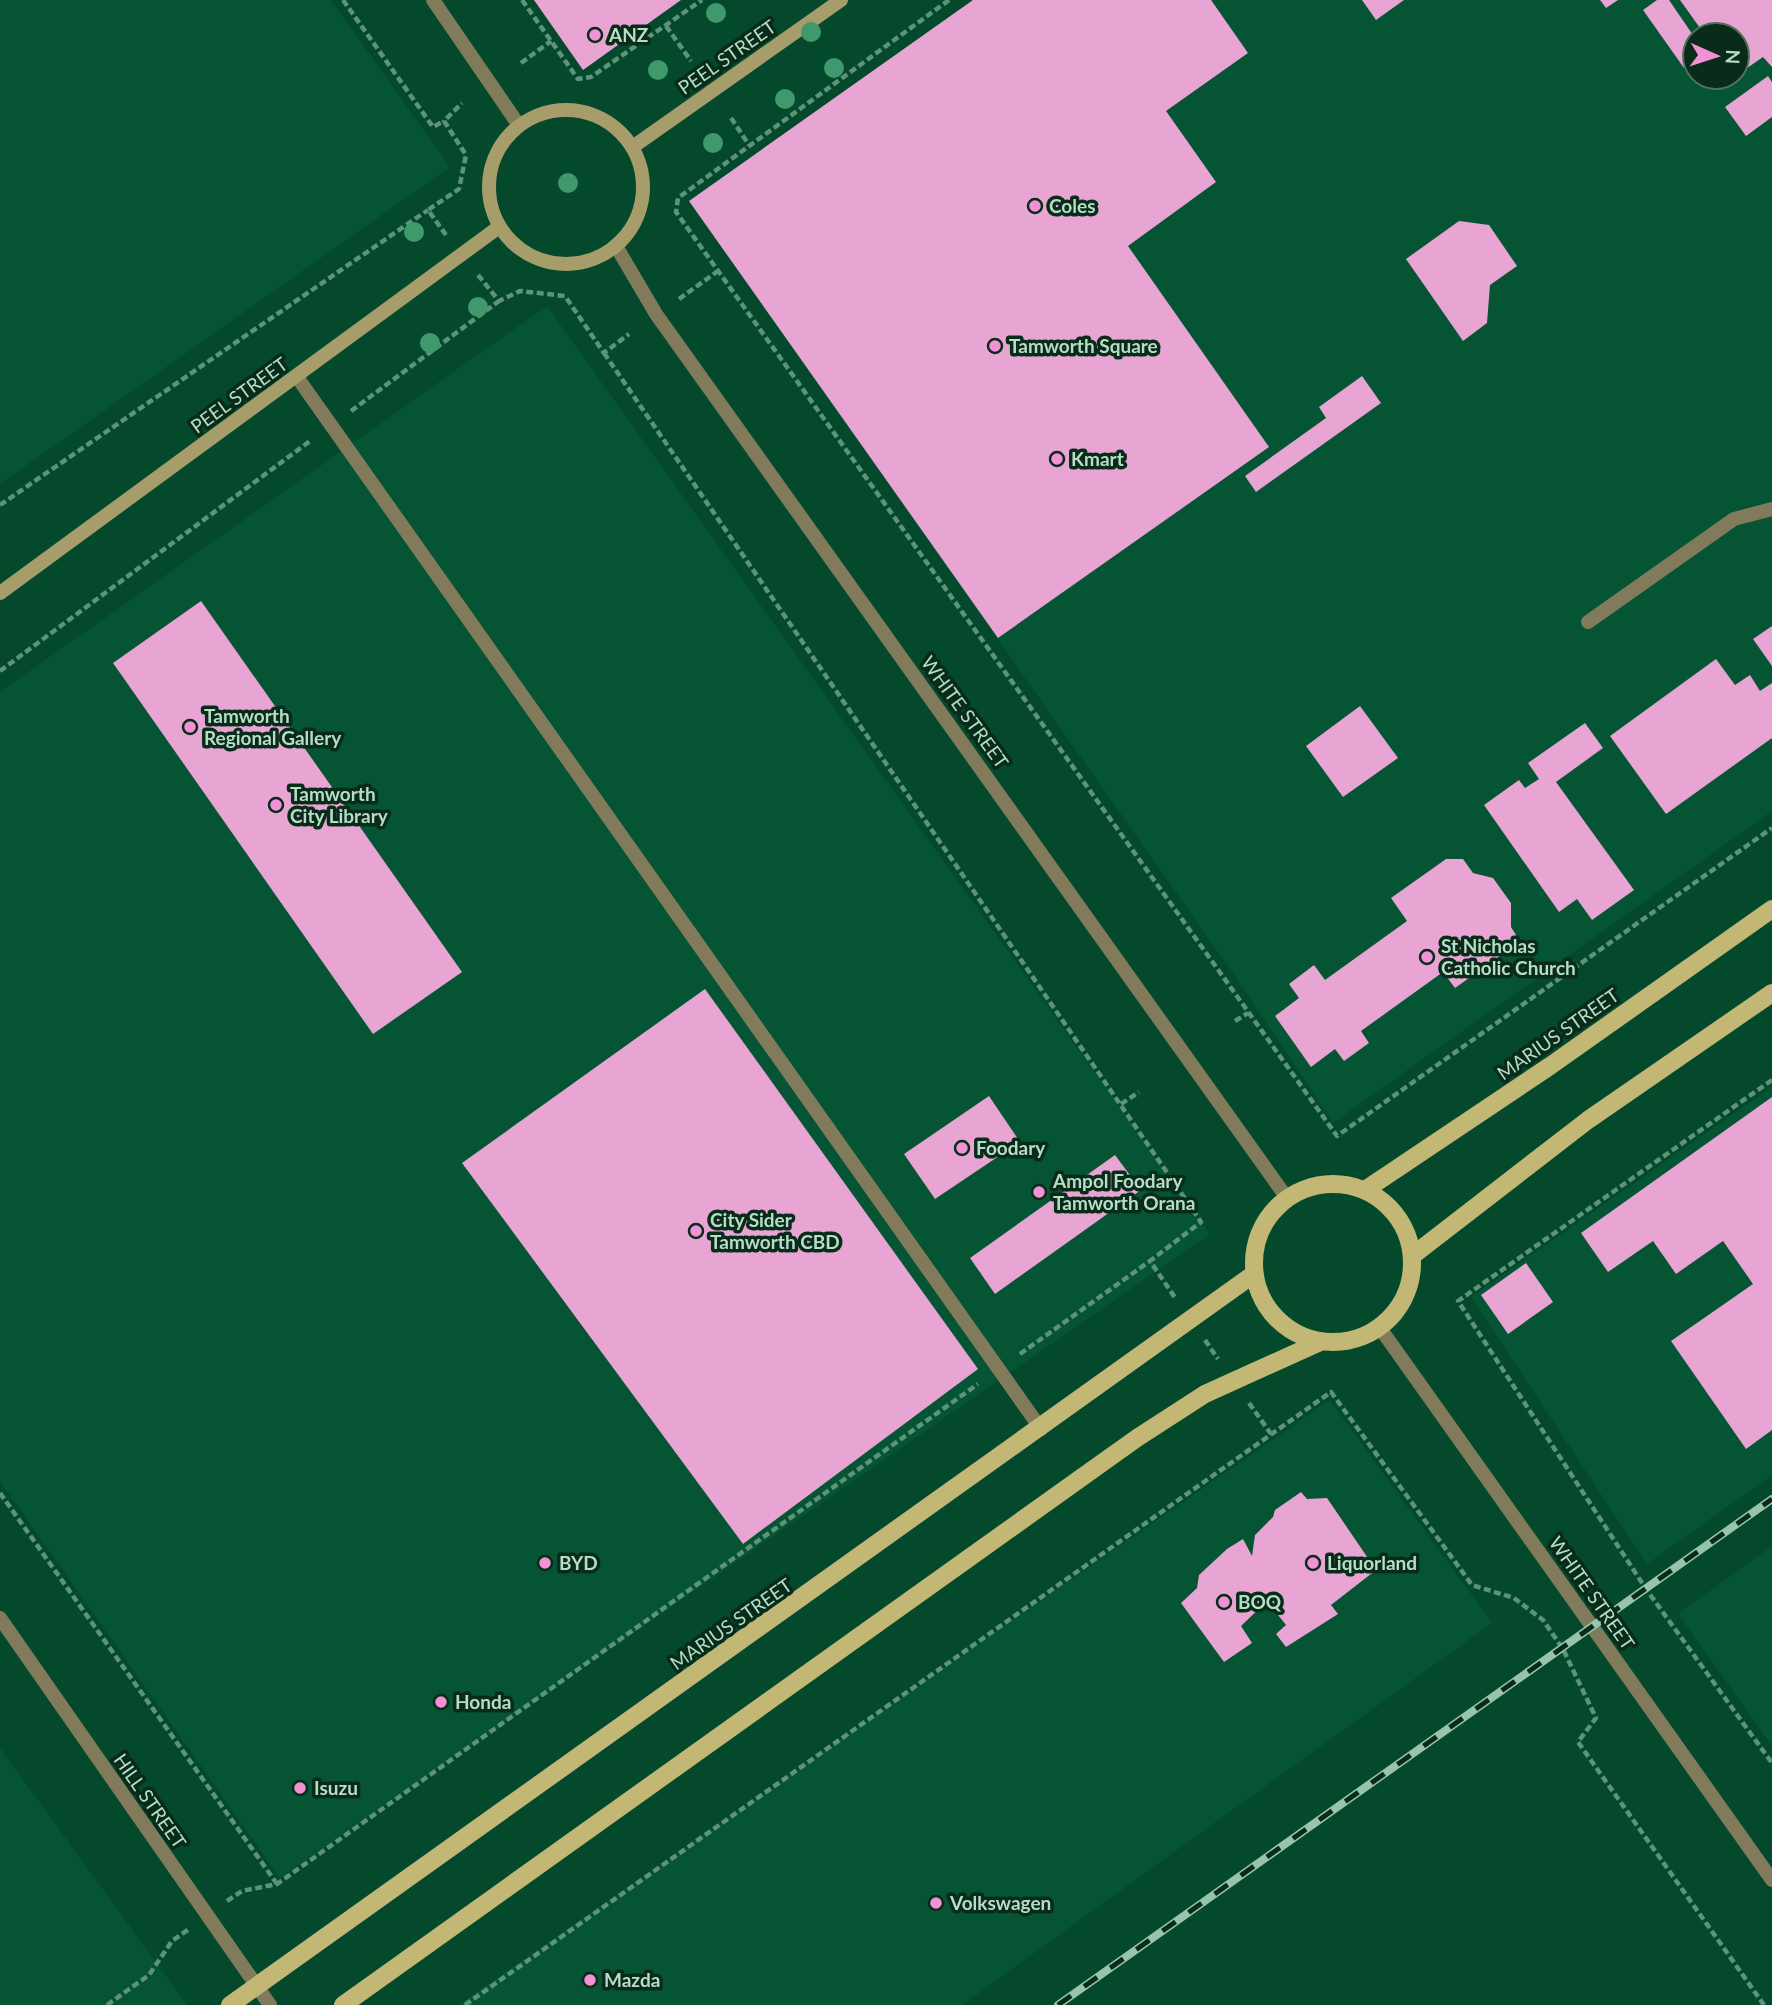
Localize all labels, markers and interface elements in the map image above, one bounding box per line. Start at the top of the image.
street label: PEEL STREET [673,14,780,99]
north arrow [1681,21,1751,91]
place label: ANZ [608,23,648,46]
marker: ANZ [587,27,603,43]
text: N [1722,49,1745,65]
place label: Coles [1049,194,1096,217]
marker: Coles [1027,198,1043,214]
place label: Tamworth Square [1009,334,1158,357]
marker: Tamworth Square [987,338,1003,354]
street label: PEEL STREET [186,352,292,437]
place label: Kmart [1071,447,1124,470]
marker: Kmart [1049,451,1065,467]
street label: WHITE STREET [917,651,1014,772]
place label: Tamworth Regional Gallery [204,704,342,749]
marker: Tamworth Regional Gallery [182,719,198,735]
place label: Tamworth City Library [290,782,389,827]
marker: Tamworth City Library [268,797,284,813]
place label: St Nicholas Catholic Church [1441,934,1576,979]
marker: St Nicholas Catholic Church [1419,949,1435,965]
street label: MARIUS STREET [1492,983,1623,1084]
place label: Foodary [976,1136,1046,1159]
marker: Foodary [954,1140,970,1156]
place label: Ampol Foodary Tamworth Orana [1052,1169,1195,1214]
marker: Ampol Foodary Tamworth Orana [1031,1184,1047,1200]
place label: City Sider Tamworth CBD [710,1208,840,1253]
marker: City Sider Tamworth CBD [688,1223,704,1239]
street label: WHITE STREET [1545,1532,1640,1654]
place label: BYD [559,1551,598,1574]
place label: Liquorland [1327,1551,1417,1574]
marker: BYD [537,1555,553,1571]
marker: Liquorland [1305,1555,1321,1571]
street label: MARIUS STREET [665,1573,796,1674]
place label: BOQ [1238,1590,1282,1613]
marker: BOQ [1216,1594,1232,1610]
place label: Honda [455,1690,511,1713]
marker: Honda [433,1694,449,1710]
street label: HILL STREET [109,1749,191,1852]
place label: Isuzu [314,1776,358,1799]
marker: Isuzu [292,1780,308,1796]
place label: Volkswagen [949,1891,1051,1914]
marker: Volkswagen [928,1895,944,1911]
place label: Mazda [604,1968,660,1991]
marker: Mazda [582,1972,598,1988]

